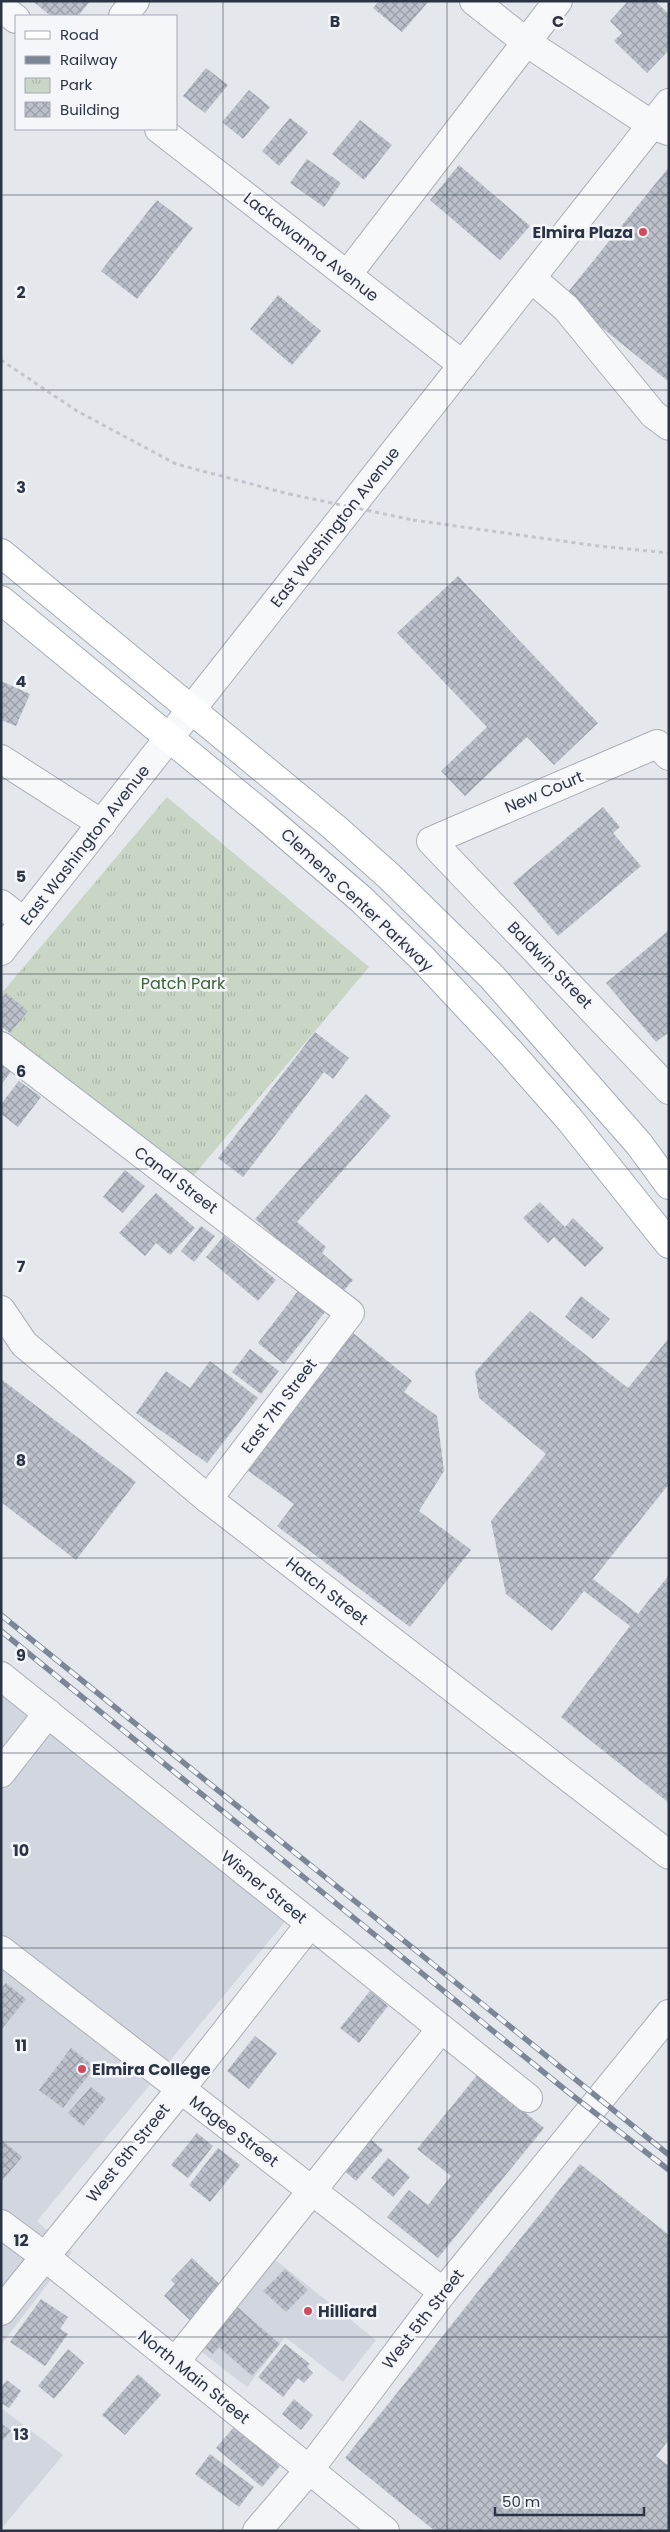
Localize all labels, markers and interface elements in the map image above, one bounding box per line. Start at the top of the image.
text: B [330,10,340,33]
text: C [552,10,564,33]
legend [15,15,178,130]
text: Road [60,24,99,45]
text: Railway [60,49,118,70]
text: Park [60,74,92,95]
text: Building [60,99,120,120]
street label: Lackawanna Avenue [238,187,384,307]
place label: Elmira Plaza [532,221,633,244]
marker: Elmira Plaza [637,226,649,238]
text: 2 [16,281,26,304]
street label: East Washington Avenue [265,442,405,612]
text: 3 [16,476,26,499]
text: 4 [16,670,27,693]
street label: East Washington Avenue [15,760,155,930]
street label: New Court [501,765,587,819]
street label: Clemens Center Parkway [276,823,438,977]
text: 5 [16,865,26,888]
street label: Baldwin Street [502,916,598,1014]
park label: Patch Park [141,972,226,995]
text: 6 [16,1060,26,1083]
street label: Canal Street [129,1141,223,1219]
text: 7 [17,1255,26,1278]
street label: East 7th Street [236,1354,322,1458]
text: 8 [16,1449,26,1472]
street label: Hatch Street [281,1552,373,1631]
text: 9 [16,1644,26,1667]
text: 10 [13,1839,29,1862]
street label: Wisner Street [216,1845,312,1929]
text: 11 [15,2034,27,2057]
place label: Elmira College [92,2058,211,2081]
marker: Elmira College [76,2063,88,2075]
street label: Magee Street [185,2090,284,2172]
street label: West 6th Street [81,2098,175,2207]
text: 12 [13,2229,29,2252]
street label: West 5th Street [377,2264,469,2374]
place label: Hilliard [318,2300,377,2323]
marker: Hilliard [302,2305,314,2317]
street label: North Main Street [133,2325,255,2429]
text: 13 [13,2423,29,2446]
scale bar [495,2484,644,2516]
text: 50 m [502,2491,540,2512]

